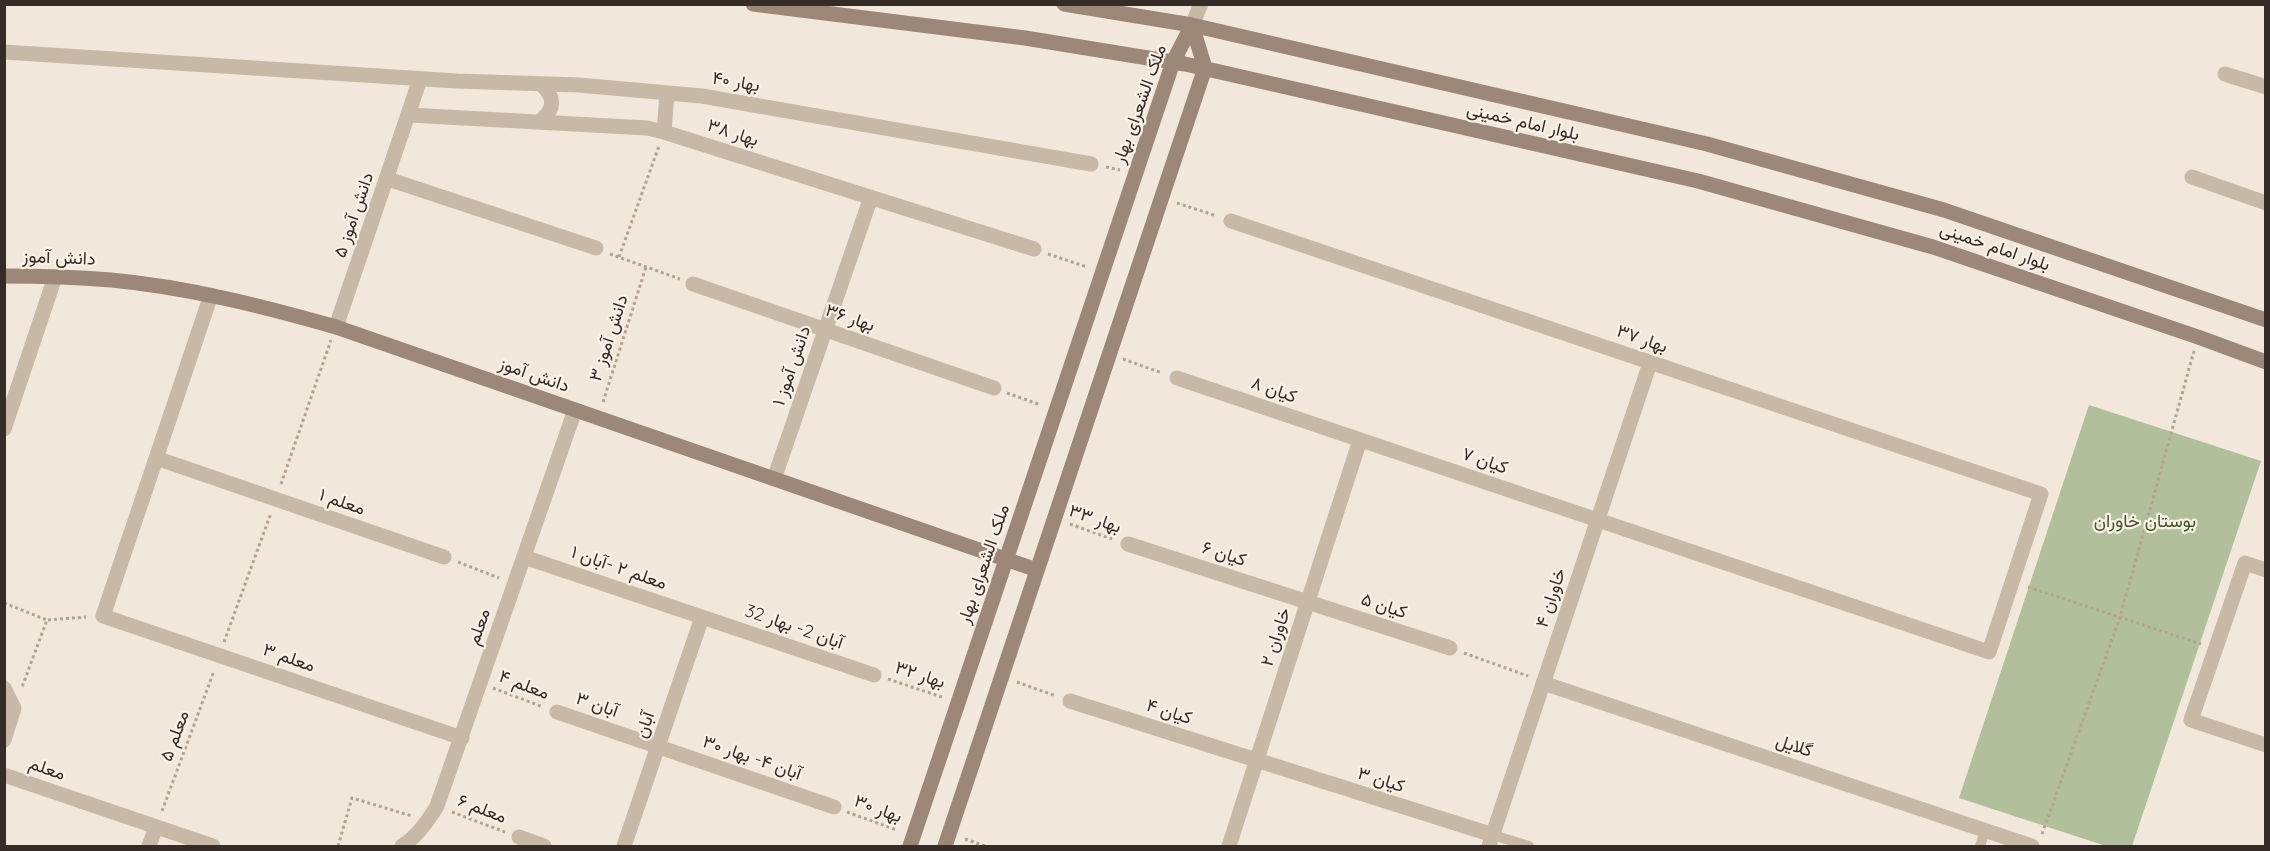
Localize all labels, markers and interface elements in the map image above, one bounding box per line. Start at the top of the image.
street label: ملک الشعرای بهار [1109,42,1171,166]
street label: بهار ۴۰ [711,67,761,97]
street label: بلوار امام خمینی [1465,99,1581,145]
street label: بهار ۳۸ [705,115,761,151]
street label: دانش آموز ۵ [329,170,379,260]
street label: بلوار امام خمینی [1937,218,2053,276]
street label: دانش آموز [22,246,96,270]
street label: دانش آموز ۳ [585,292,633,384]
street label: بهار ۳۶ [823,300,877,336]
street label: بهار ۳۷ [1614,320,1670,358]
street label: دانش آموز ۱ [768,323,816,409]
street label: دانش آموز [496,353,572,397]
street label: کیان ۸ [1248,372,1300,408]
street label: کیان ۷ [1459,443,1511,479]
street label: معلم ۱ [316,484,368,520]
street label: بهار ۳۳ [1066,500,1124,538]
street label: ملک الشعرای بهار [953,502,1015,626]
park label: بوستان خاوران [2094,511,2196,533]
street label: کیان ۶ [1199,537,1249,571]
street label: معلم ۲ -آبان ۱ [568,542,670,594]
street label: خاوران ۴ [1531,566,1571,630]
street label: کیان ۵ [1358,588,1410,624]
street label: آبان 2- بهار 32 [742,600,846,654]
street label: خاوران ۲ [1256,605,1296,669]
street label: معلم [463,606,495,648]
street label: معلم ۳ [260,639,318,677]
street label: بهار ۳۲ [892,657,948,693]
street label: معلم ۴ [496,666,552,704]
street label: آبان ۳ [573,688,621,722]
street label: کیان ۴ [1143,695,1195,729]
street label: معلم ۵ [156,708,194,764]
street label: آبان [630,709,660,741]
street label: گلایل [1773,730,1815,762]
street label: آبان ۴- بهار ۳۰ [700,731,804,785]
street label: معلم [26,753,68,785]
street label: کیان ۳ [1355,763,1407,797]
street label: معلم ۶ [454,790,510,828]
street label: بهار ۳۰ [851,790,905,828]

